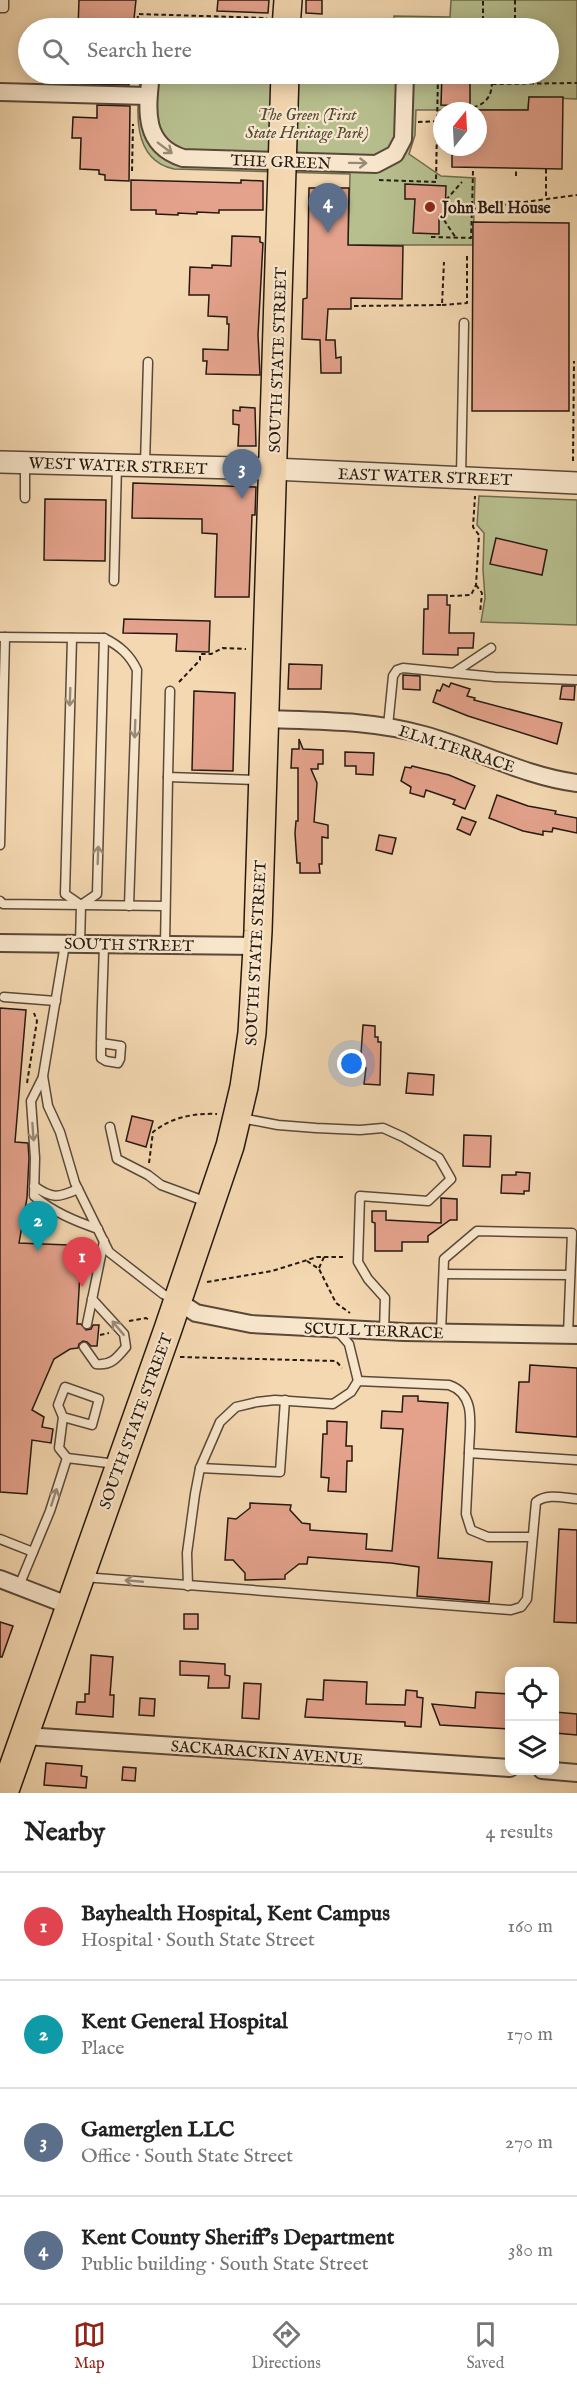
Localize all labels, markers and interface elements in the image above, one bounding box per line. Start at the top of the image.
search box [18,18,559,84]
icon: search [39,35,72,68]
text: Search here [87,37,192,65]
north arrow [433,102,487,156]
park label: The Green (First State Heritage Park) [245,106,369,144]
one-way arrow [157,142,173,155]
street label: THE GREEN [230,151,332,175]
one-way arrow [347,157,367,169]
pin: 4 [308,184,348,233]
place label: John Bell House [440,199,551,219]
marker: John Bell House [423,200,437,214]
street label: SOUTH STATE STREET [266,267,292,453]
pin: 3 [222,450,262,499]
street label: WEST WATER STREET [28,454,208,480]
street label: EAST WATER STREET [338,465,513,491]
one-way arrow [64,686,76,706]
one-way arrow [130,718,141,738]
street label: ELM TERRACE [396,722,517,778]
one-way arrow [92,846,104,866]
street label: SOUTH STATE STREET [242,860,272,1046]
street label: SOUTH STREET [64,935,194,957]
your location [337,1049,366,1078]
one-way arrow [27,1122,38,1142]
pin: 2 [18,1202,57,1251]
pin: 1 [62,1238,101,1287]
street label: SCULL TERRACE [304,1320,444,1344]
one-way arrow [111,1321,125,1337]
street label: SOUTH STATE STREET [96,1331,178,1512]
one-way arrow [50,1488,61,1507]
one-way arrow [125,1576,145,1587]
map controls [505,1667,559,1775]
button: locate [505,1667,559,1721]
button: layers [505,1721,559,1775]
street label: SACKARACKIN AVENUE [170,1737,364,1771]
text: Nearby [24,1816,105,1849]
text: 4 results [486,1820,553,1845]
text: Bayhealth Hospital, Kent Campus [81,1900,390,1928]
text: 1 [40,1914,47,1939]
text: 160 m [507,1914,553,1939]
text: Hospital · South State Street [81,1928,315,1953]
text: Kent General Hospital [81,2008,288,2036]
text: 2 [39,2022,48,2047]
text: 170 m [507,2022,553,2047]
text: Place [81,2036,124,2061]
text: Gamerglen LLC [81,2116,235,2144]
text: 3 [40,2130,47,2155]
text: 270 m [505,2130,553,2155]
text: Office · South State Street [81,2144,293,2169]
text: Kent County Sheriff's Department [81,2224,394,2252]
text: 4 [39,2238,48,2263]
text: 380 m [508,2238,553,2263]
text: Public building · South State Street [81,2252,369,2277]
tab: Map [73,2318,106,2374]
tab: Directions [251,2318,321,2374]
tab: Saved [466,2318,504,2374]

